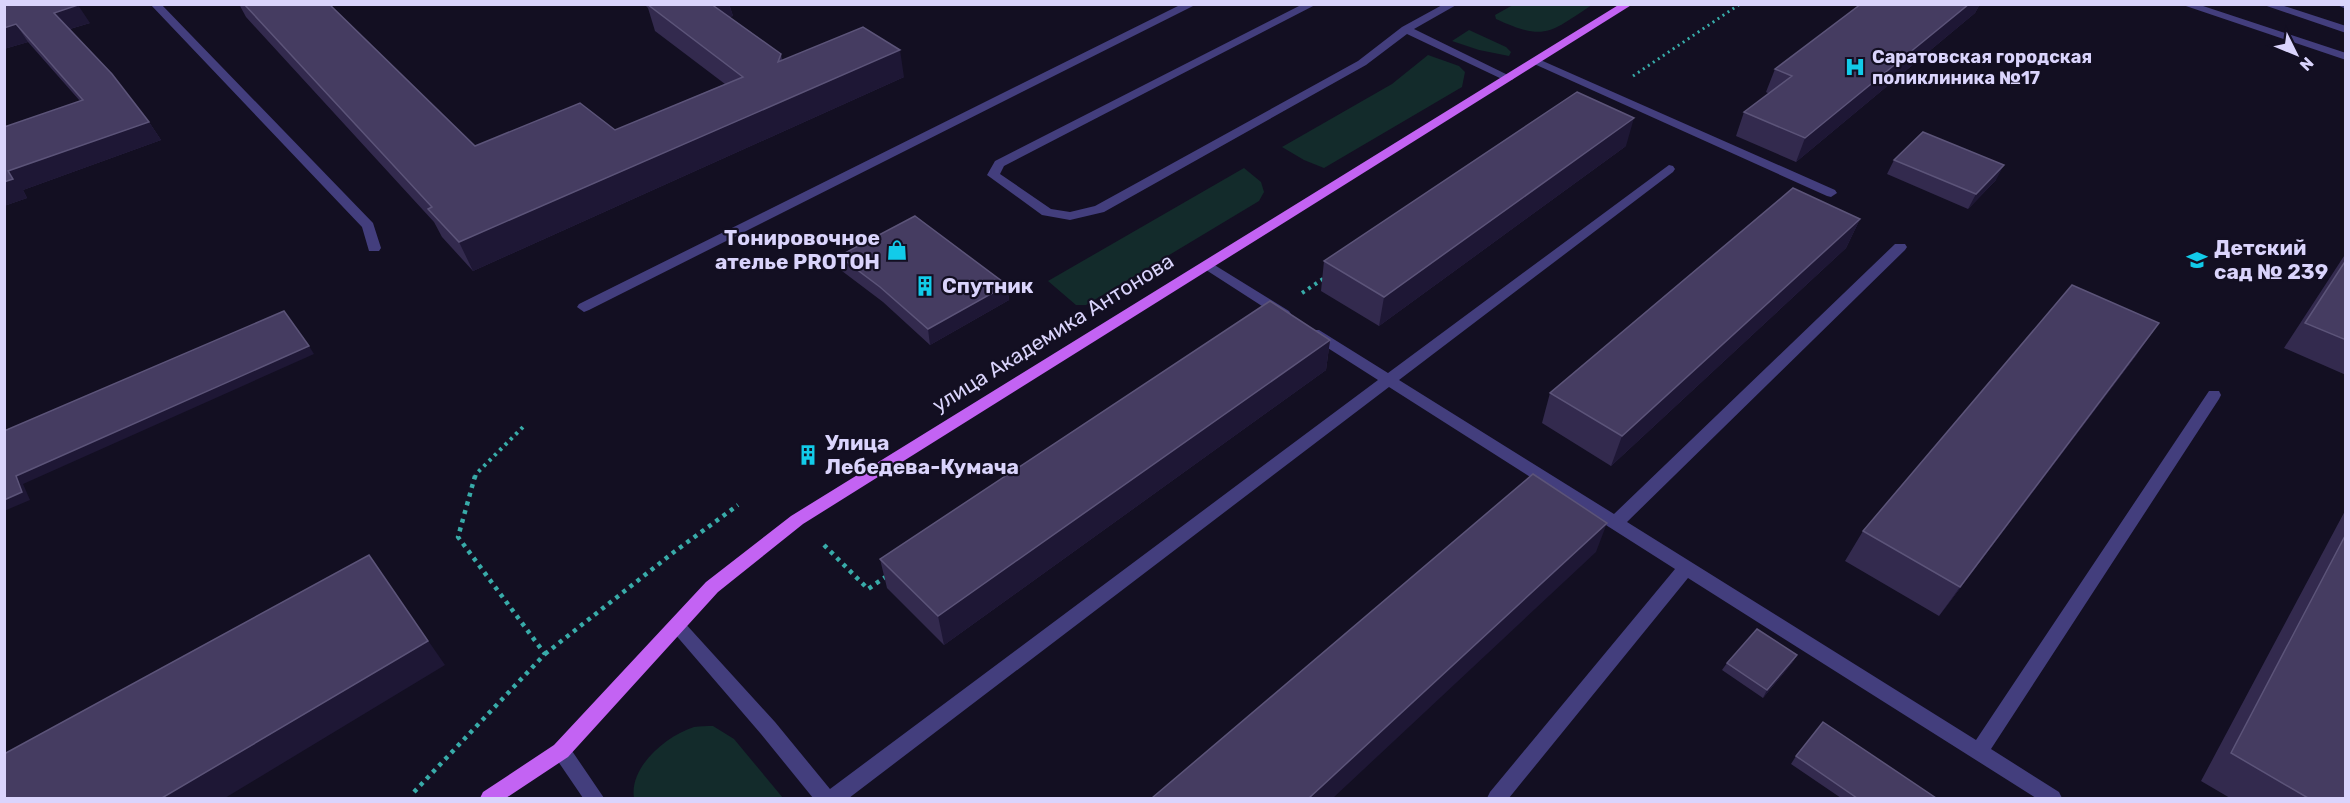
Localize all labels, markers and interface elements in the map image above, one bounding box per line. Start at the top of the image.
north arrow [2266,24,2326,84]
place label: Саратовская городская поликлиника №17 [1872,46,2092,89]
text: N [2296,53,2317,75]
hospital icon: Саратовская городская поликлиника №17 [1843,55,1867,79]
place label: Тонировочное ателье PROTOH [715,225,880,274]
place label: Детский сад № 239 [2214,235,2328,284]
shop icon: Тонировочное ателье PROTOH [885,238,909,262]
street label: улица Академика Антонова [927,248,1178,417]
school or university icon: Детский сад № 239 [2185,248,2209,272]
place label: Спутник [942,273,1034,298]
building icon: Спутник [913,274,937,298]
place label: Улица Лебедева-Кумача [825,430,1019,479]
building icon: Улица Лебедева-Кумача [796,443,820,467]

